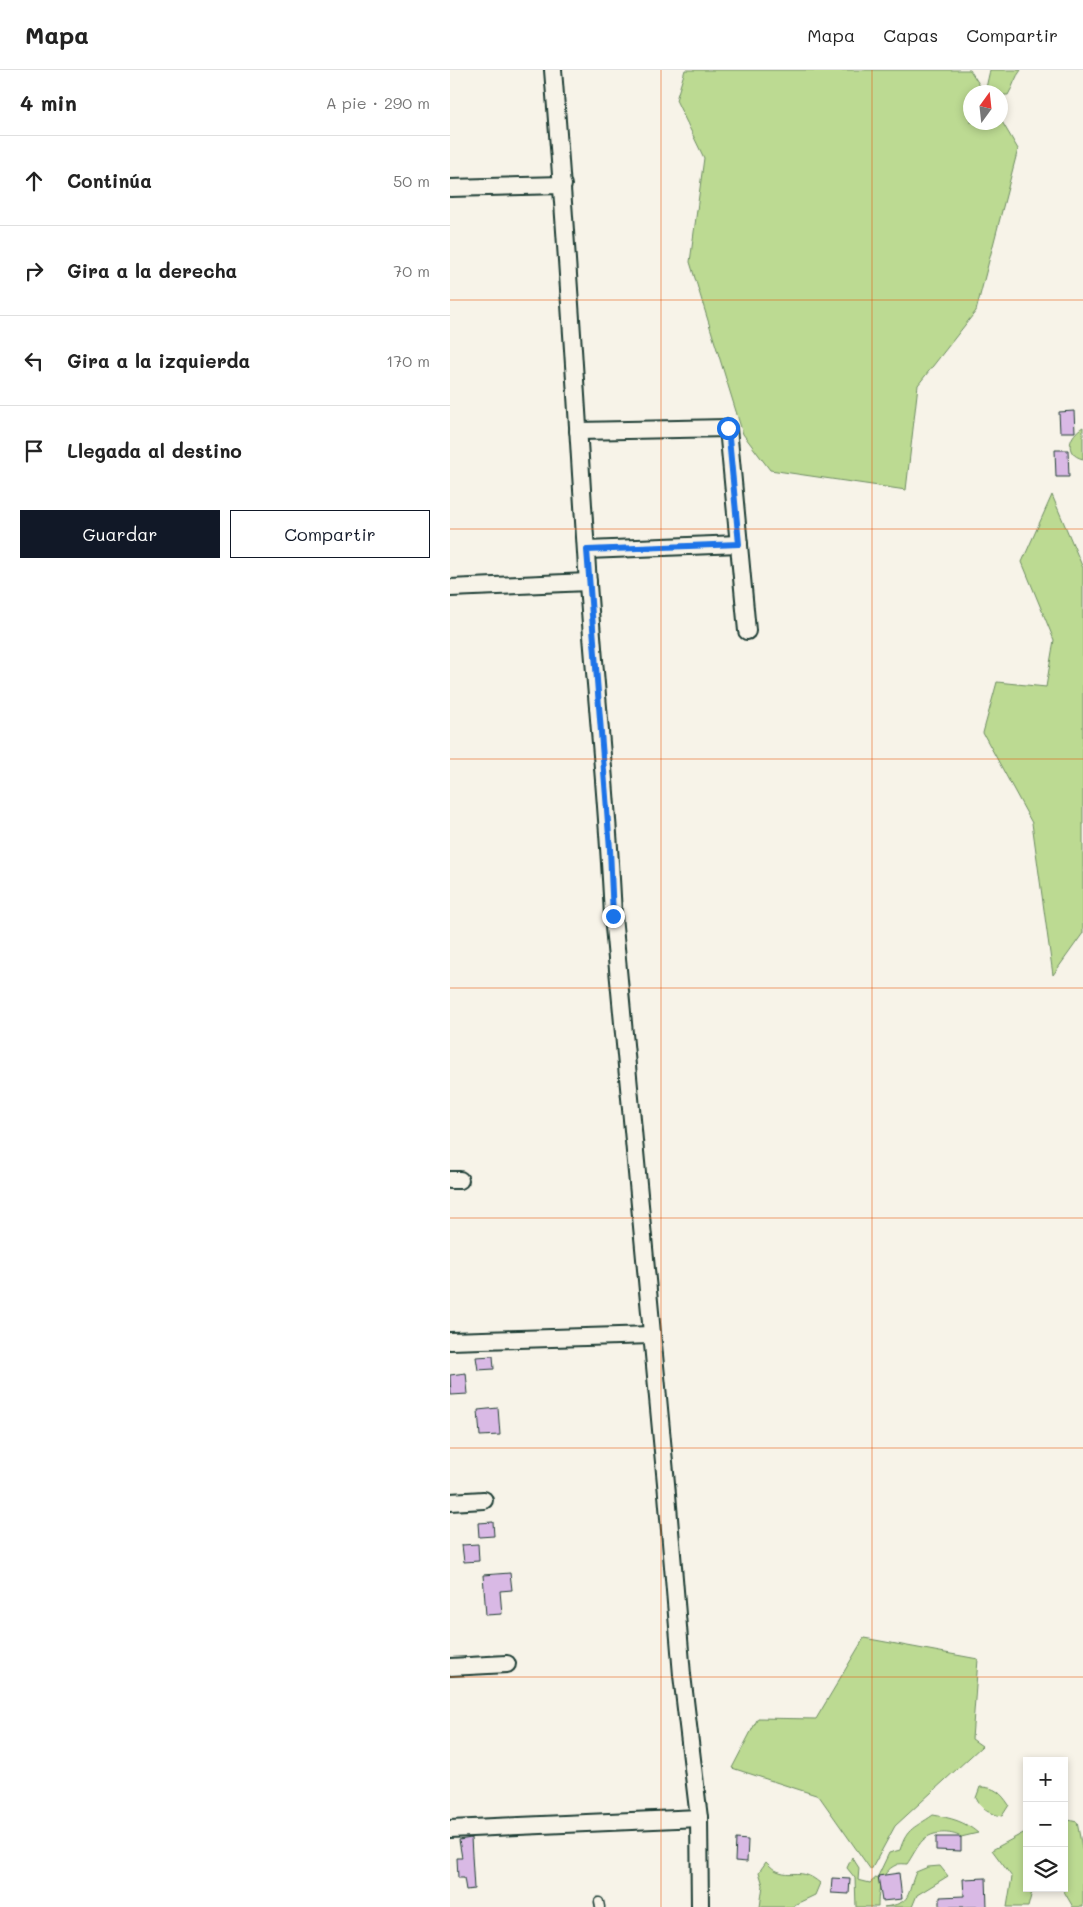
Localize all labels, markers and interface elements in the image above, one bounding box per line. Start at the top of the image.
text: Mapa [25,19,89,50]
text: Mapa [807,23,855,47]
text: Capas [883,23,938,47]
text: Compartir [966,23,1058,47]
north arrow [963,85,1008,130]
text: 4 min [20,89,77,116]
text: A pie · 290 m [326,92,430,113]
icon: ahead [20,167,48,195]
text: Continúa [67,168,152,193]
text: 50 m [393,170,430,191]
icon: right [20,257,48,285]
text: Gira a la derecha [67,258,237,283]
text: 70 m [393,260,430,281]
icon: left [20,347,48,375]
text: Gira a la izquierda [67,348,250,373]
text: 170 m [386,350,430,371]
route start [717,417,740,440]
icon: arrive [20,437,48,465]
text: Llegada al destino [67,438,242,463]
button: Guardar [20,510,220,558]
button: Compartir [230,510,430,558]
route end [602,905,625,928]
map controls [1023,1757,1068,1892]
button: + [1023,1757,1068,1802]
button: − [1023,1802,1068,1847]
button: layers [1023,1847,1068,1892]

